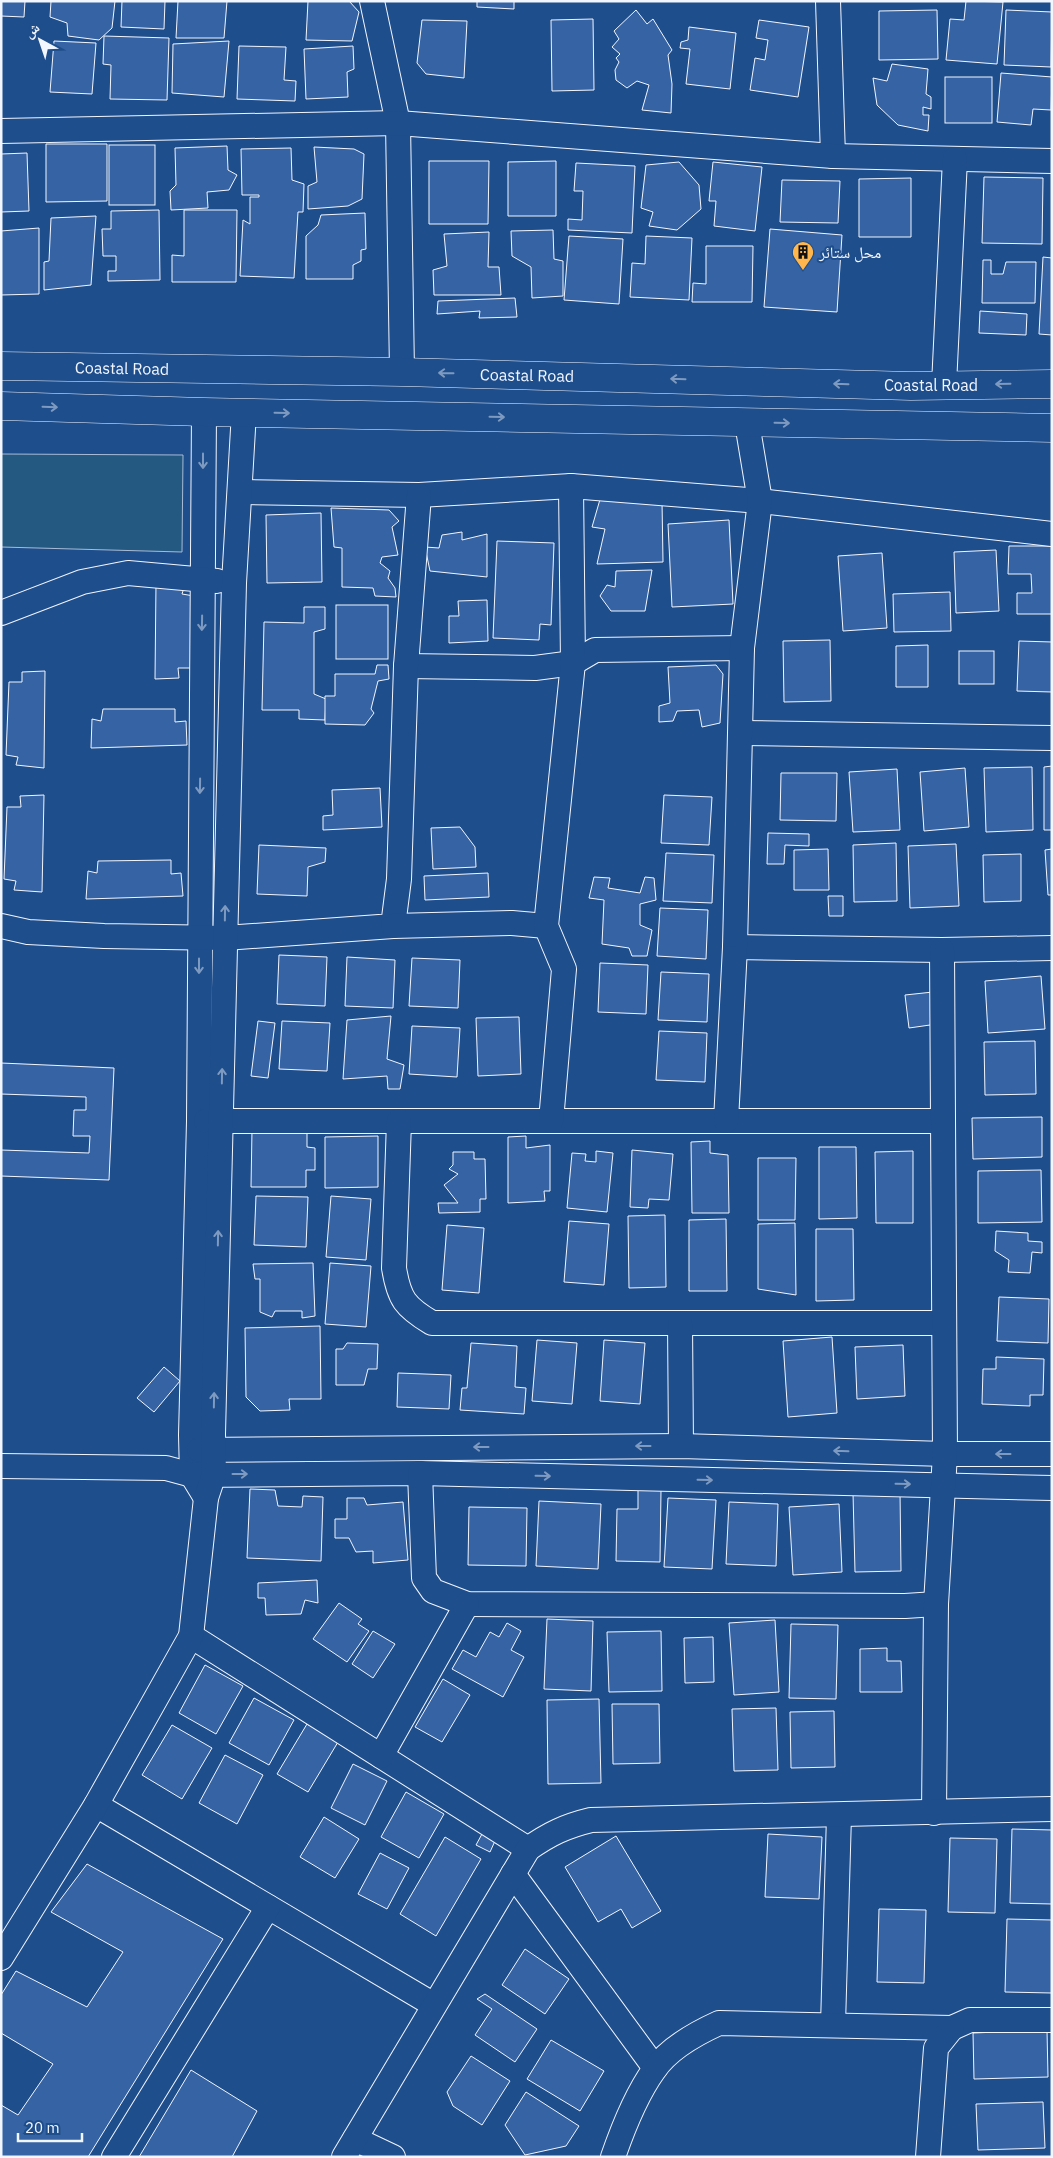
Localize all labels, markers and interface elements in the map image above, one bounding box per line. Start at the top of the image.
north arrow [15,15,65,65]
text: ش [20,18,43,42]
building icon: محل ستائر [791,240,815,271]
place label: محل ستائر [818,242,881,263]
street label: Coastal Road [75,357,169,379]
street label: Coastal Road [480,364,574,386]
one-way arrow [438,368,454,378]
one-way arrow [670,375,686,384]
street label: Coastal Road [884,375,978,395]
one-way arrow [833,379,849,389]
one-way arrow [995,380,1011,389]
one-way arrow [42,403,58,412]
one-way arrow [274,408,290,418]
one-way arrow [489,412,505,422]
one-way arrow [774,418,790,428]
one-way arrow [199,452,208,468]
one-way arrow [197,614,207,631]
one-way arrow [195,777,205,793]
one-way arrow [220,905,230,922]
one-way arrow [194,957,204,973]
one-way arrow [217,1068,227,1084]
one-way arrow [213,1230,223,1246]
one-way arrow [209,1393,219,1409]
one-way arrow [635,1441,652,1451]
one-way arrow [473,1442,489,1452]
one-way arrow [833,1446,849,1456]
one-way arrow [995,1449,1012,1459]
one-way arrow [232,1469,248,1479]
one-way arrow [534,1471,551,1481]
one-way arrow [697,1475,713,1484]
one-way arrow [894,1479,911,1489]
scale bar [18,2110,81,2142]
text: 20 m [25,2118,60,2137]

